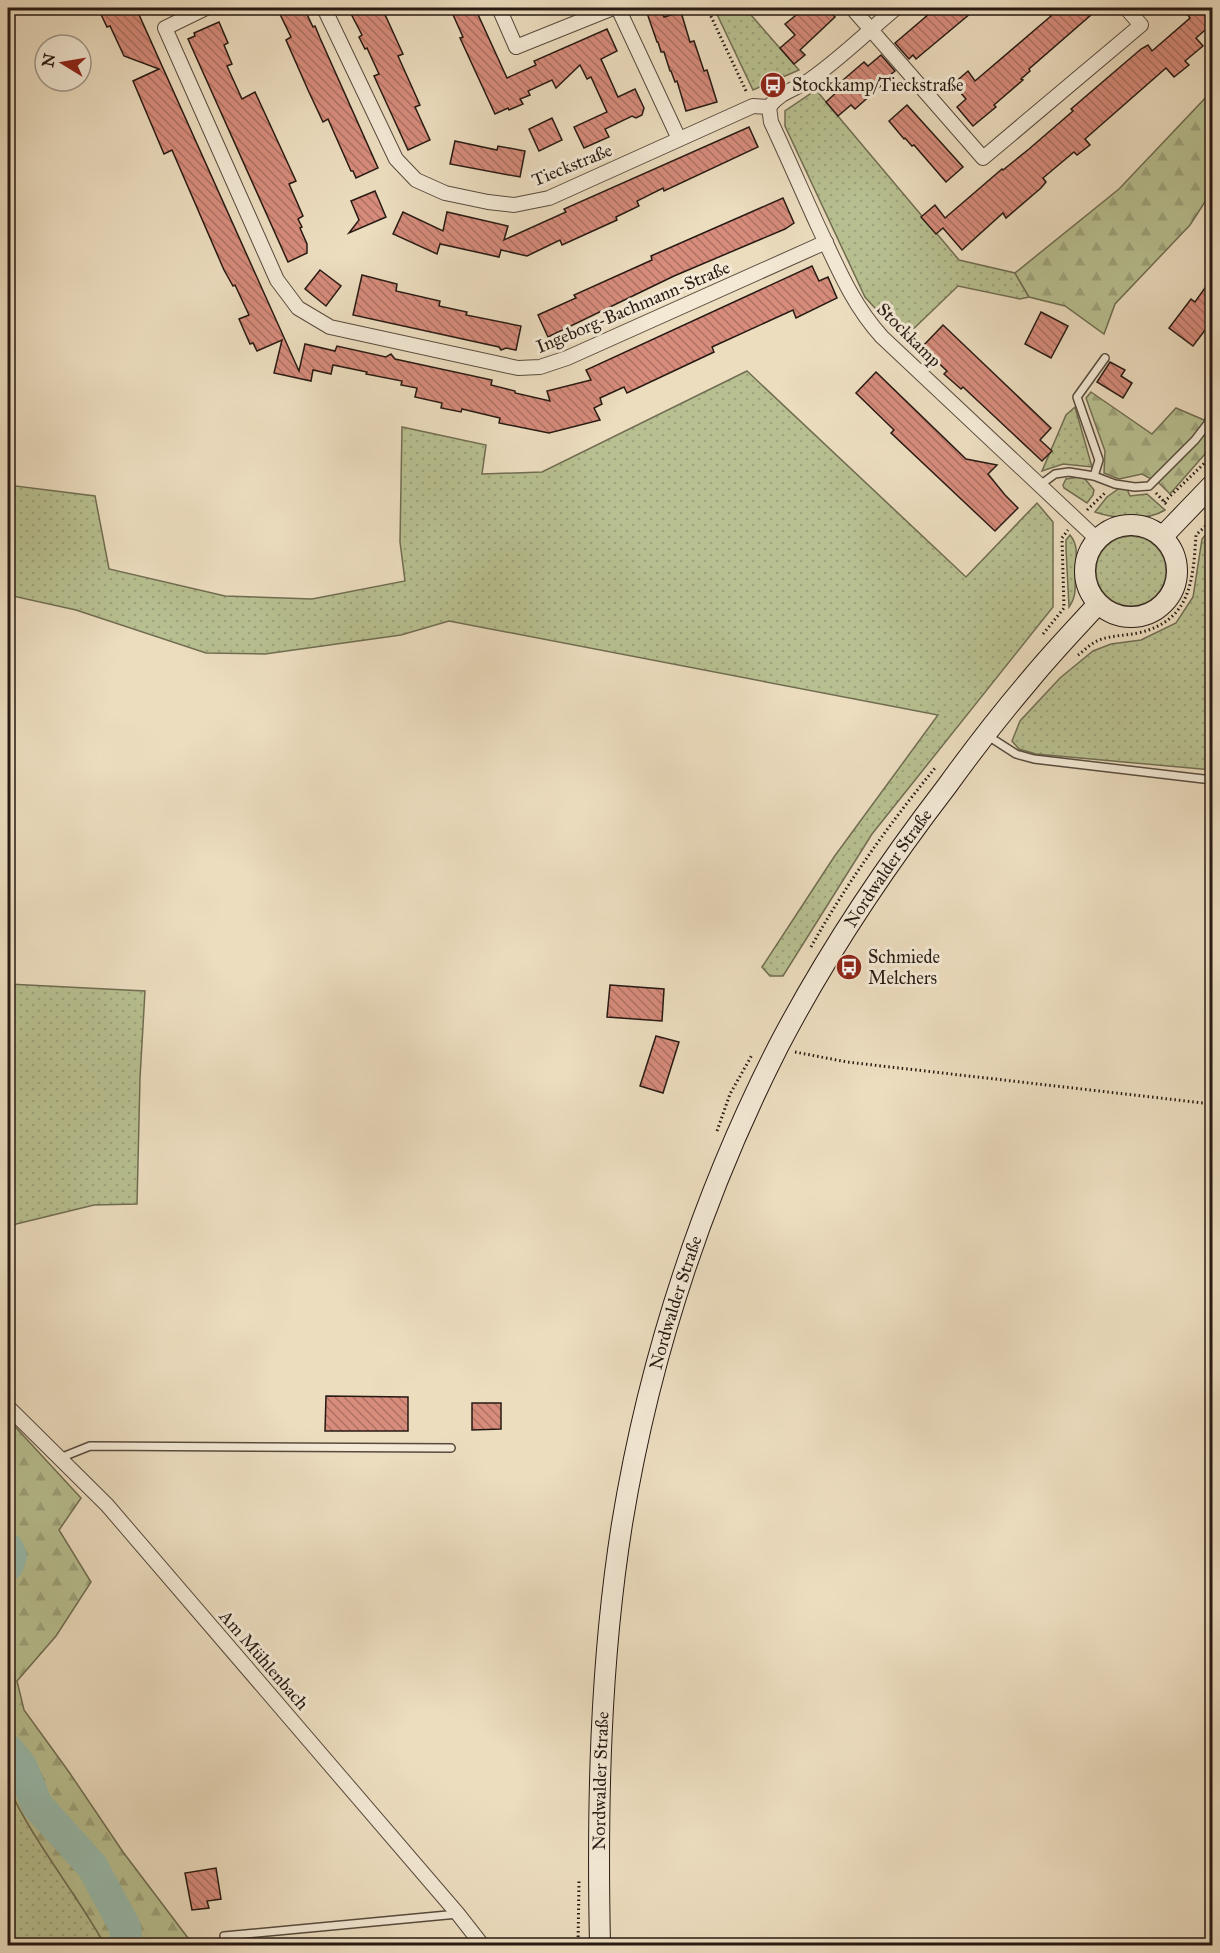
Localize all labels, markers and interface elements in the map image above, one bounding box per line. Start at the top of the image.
north arrow [33,33,93,93]
text: N [38,51,59,69]
bus stop icon: Stockkamp/Tieckstraße [758,70,788,100]
place label: Stockkamp/Tieckstraße [792,74,964,96]
street label: Tieckstraße [529,139,615,191]
street label: Ingeborg-Bachmann-Straße [533,256,734,359]
street label: Stockkamp [872,298,946,372]
street label: Nordwalder Straße [839,805,937,931]
place label: Schmiede Melchers [868,946,940,989]
bus stop icon: Schmiede Melchers [834,952,864,982]
street label: Nordwalder Straße [645,1233,707,1372]
street label: Am Mühlenbach [214,1605,313,1714]
street label: Nordwalder Straße [588,1711,614,1851]

